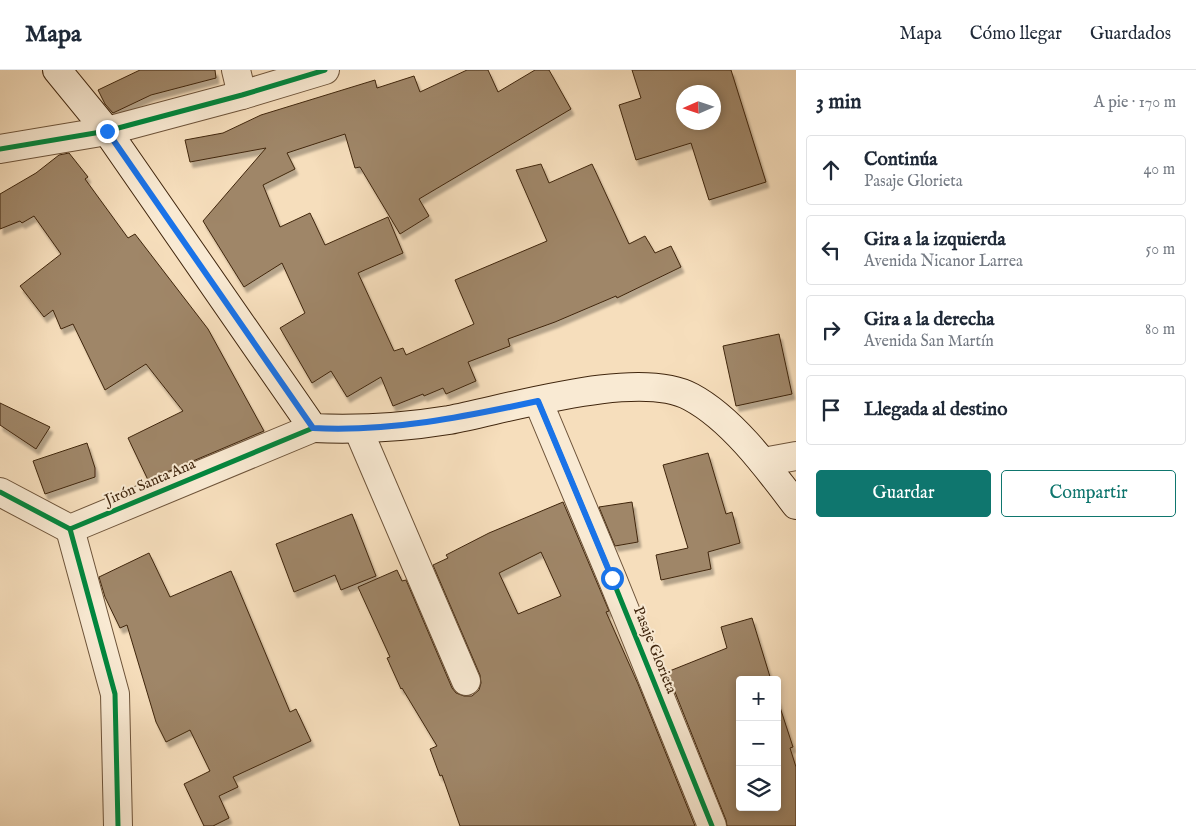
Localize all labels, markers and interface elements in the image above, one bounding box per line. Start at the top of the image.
text: Mapa [25,19,81,50]
text: Mapa [899,23,942,46]
text: Cómo llegar [970,23,1062,46]
text: Guardados [1090,23,1171,46]
north arrow [676,85,721,130]
text: 3 min [816,89,861,116]
text: A pie · 170 m [1094,93,1176,113]
route end [96,120,119,143]
text: Continúa [864,148,938,172]
icon: ahead [817,156,845,184]
text: 40 m [1143,160,1175,180]
text: Pasaje Glorieta [864,172,963,192]
text: Gira a la izquierda [864,228,1006,252]
icon: left [817,236,845,264]
text: 50 m [1146,240,1175,260]
text: Avenida Nicanor Larrea [864,252,1023,272]
text: Gira a la derecha [864,308,994,332]
icon: right [817,316,845,344]
text: 80 m [1145,320,1175,340]
text: Avenida San Martín [864,332,994,352]
icon: arrive [817,396,845,424]
text: Llegada al destino [864,398,1007,422]
street label: Jirón Santa Ana [100,454,199,510]
button: Guardar [816,470,991,517]
button: Compartir [1001,470,1176,517]
route start [601,567,624,590]
street label: Pasaje Glorieta [629,604,681,697]
map controls [736,676,781,811]
button: + [736,676,781,721]
button: − [736,721,781,766]
button: layers [736,766,781,811]

